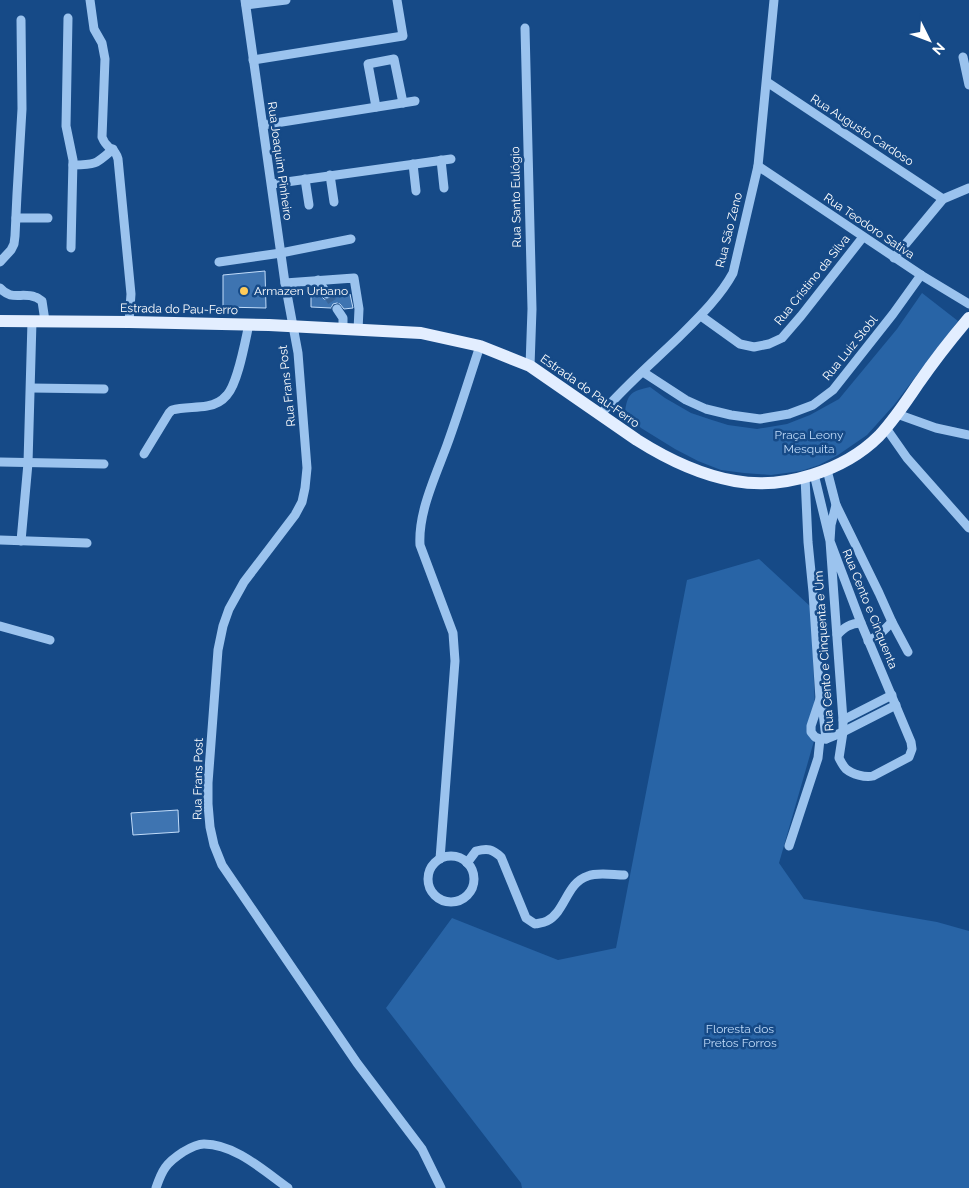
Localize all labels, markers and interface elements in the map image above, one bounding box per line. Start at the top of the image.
north arrow [904,15,954,65]
text: N [929,39,948,58]
street label: Rua Augusto Cardoso [808,91,916,169]
street label: Rua Joaquim Pinheiro [265,101,295,221]
street label: Rua Santo Eulógio [508,146,524,248]
street label: Rua Teodoro Sativa [821,190,917,262]
street label: Rua São Zeno [713,191,745,269]
street label: Rua Cristino da Silva [771,232,853,328]
place label: Armazen Urbano [254,284,348,298]
marker: Armazen Urbano [238,285,250,297]
street label: Estrada do Pau-Ferro [120,301,238,317]
street label: Rua Luiz Stobl [820,312,881,383]
street label: Rua Frans Post [276,345,298,427]
street label: Estrada do Pau-Ferro [538,351,642,431]
park label: Praça Leony Mesquita [775,428,844,456]
street label: Rua Cento e Cinquenta [840,547,900,671]
street label: Rua Cento e Cinquenta e Um [811,570,837,732]
street label: Rua Frans Post [190,738,206,820]
park label: Floresta dos Pretos Forros [703,1022,777,1050]

